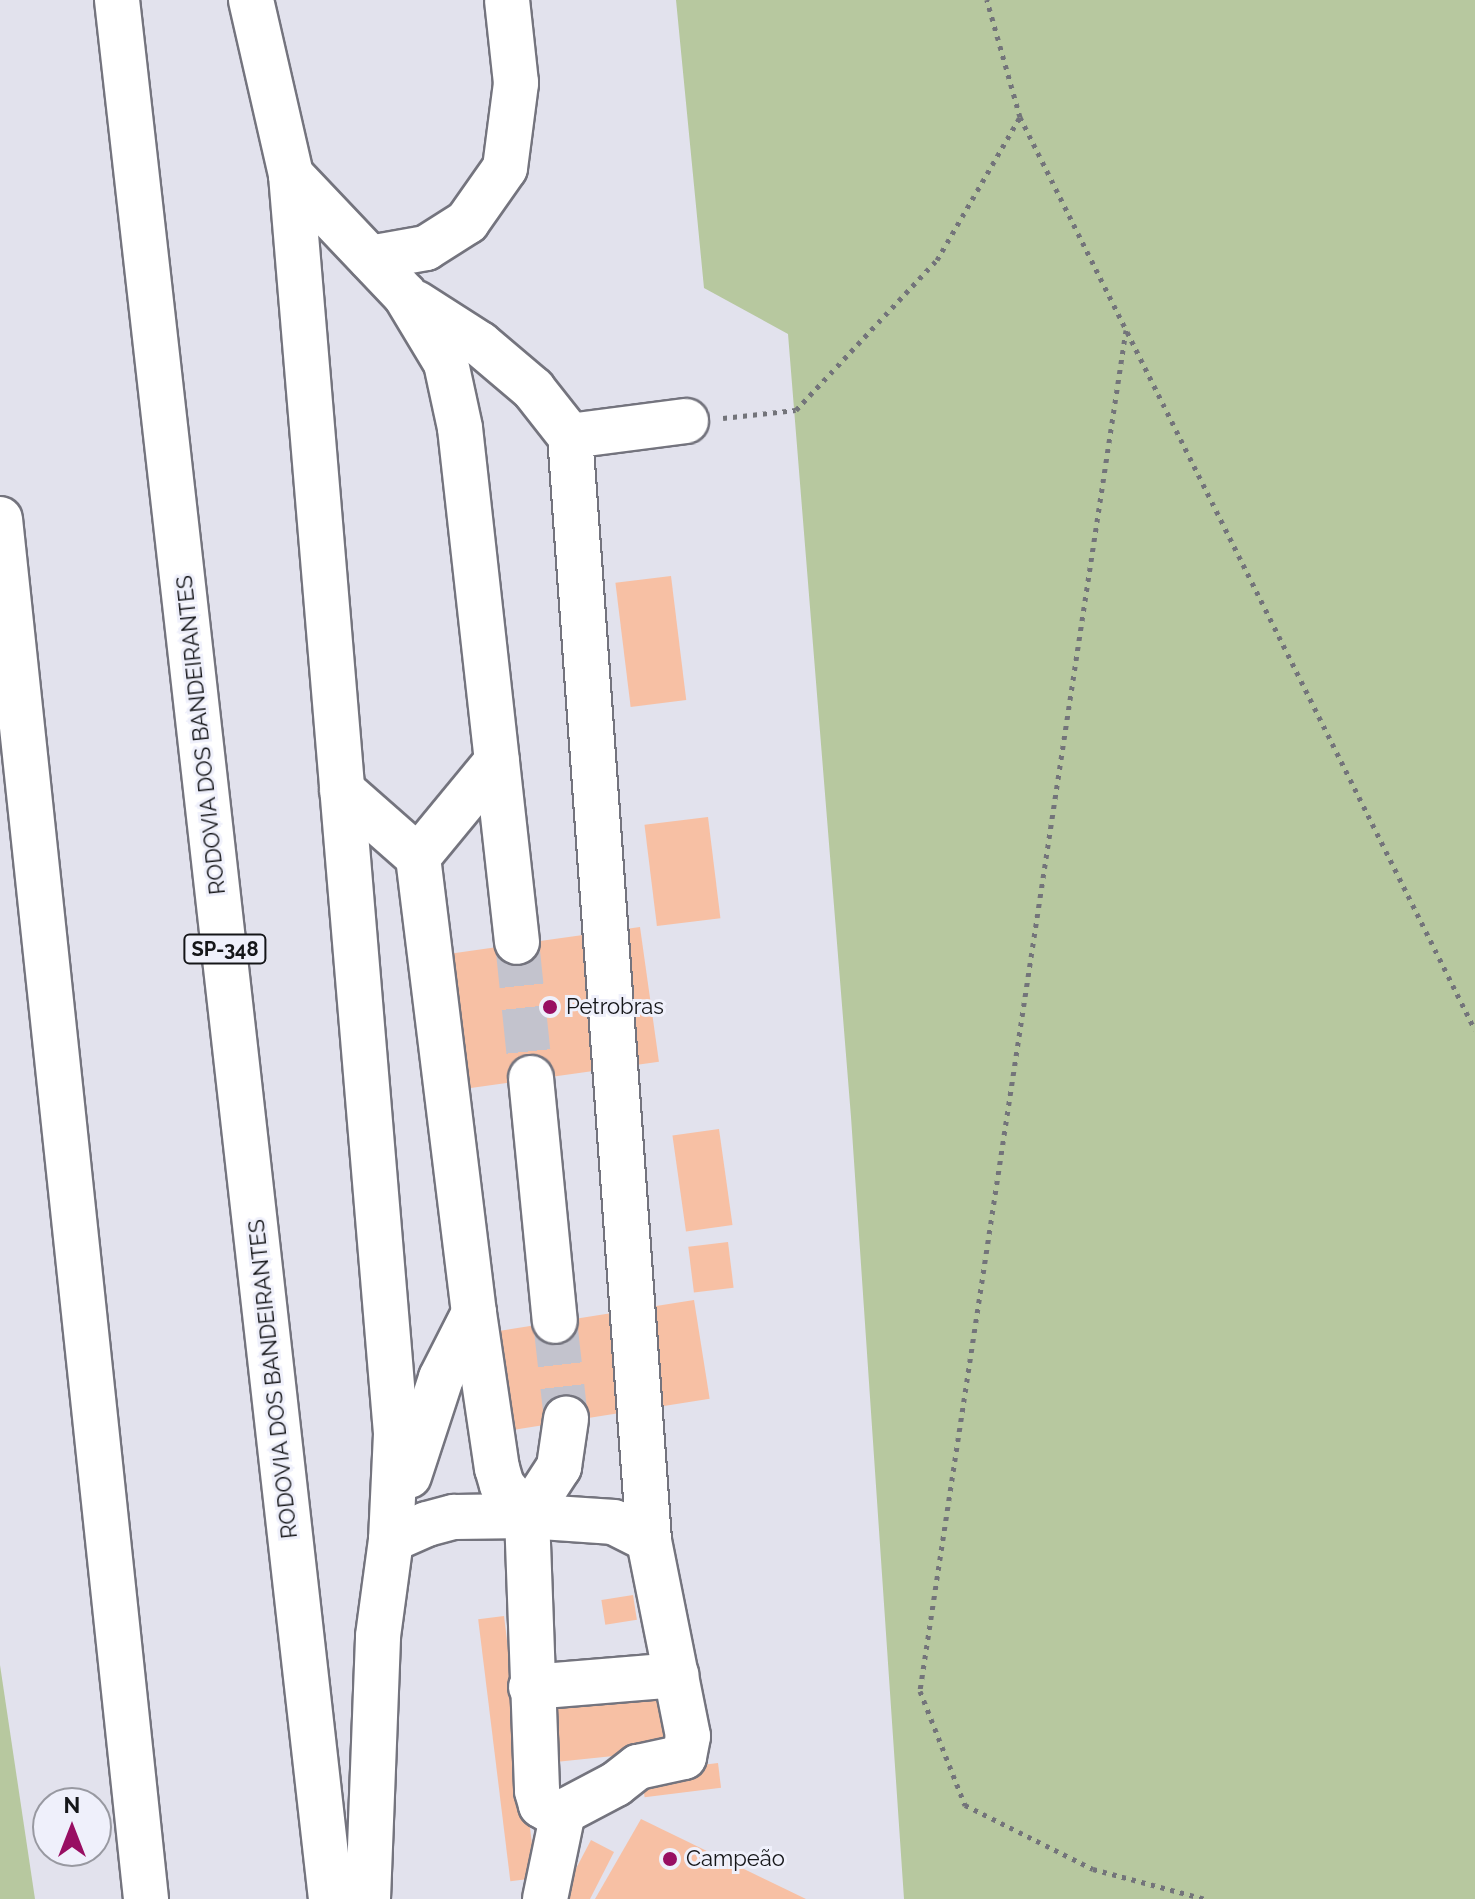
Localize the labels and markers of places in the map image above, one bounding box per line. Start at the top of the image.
place label: Petrobras [566,994,664,1020]
marker: Petrobras [541,998,559,1016]
place label: Campeão [686,1846,785,1872]
marker: Campeão [661,1850,679,1868]

